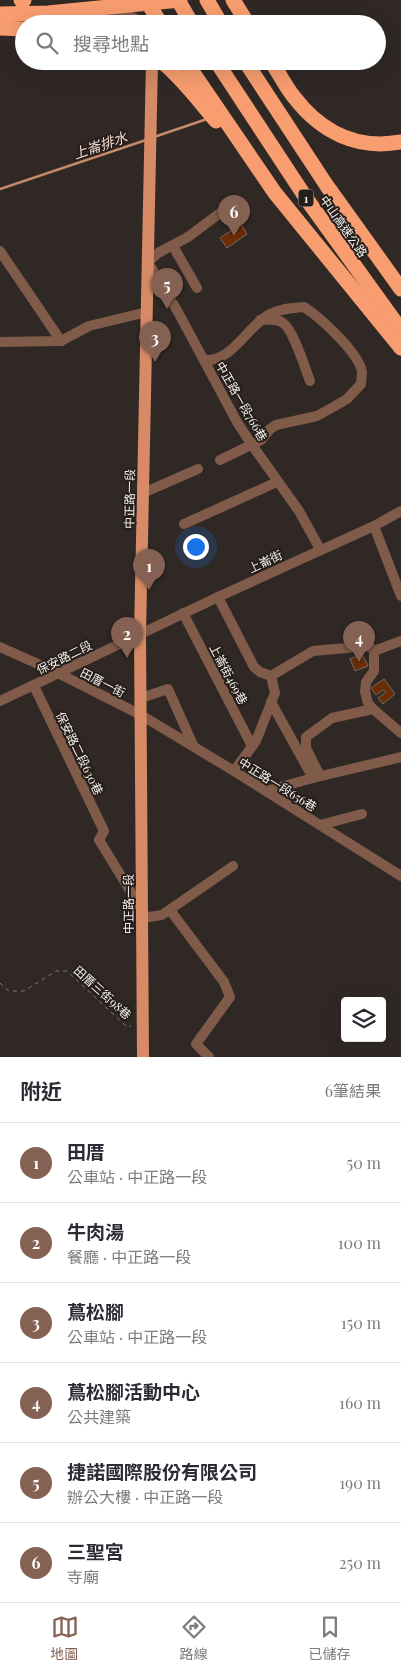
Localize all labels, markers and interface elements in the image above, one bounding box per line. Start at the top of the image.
search box [15,15,386,70]
icon: search [33,29,61,57]
text: 搜尋地點 [73,30,149,56]
water label: 上崙排水 [70,127,131,163]
road number: 1 [298,190,314,207]
street label: 中山高速公路 [317,192,371,260]
pin: 6 [218,195,250,236]
pin: 5 [151,268,183,309]
pin: 3 [139,321,171,362]
street label: 中正路一段766巷 [213,358,271,444]
street label: 中正路一段 [120,469,138,529]
your location [183,534,209,560]
street label: 上崙街 [245,546,285,576]
pin: 1 [133,549,165,590]
pin: 2 [111,617,143,658]
pin: 4 [343,621,375,662]
street label: 保安路二段 [34,637,94,677]
street label: 上崙街469巷 [206,641,252,707]
street label: 田厝一街 [78,664,128,700]
street label: 保安路二段630巷 [53,709,107,797]
street label: 中正路一段656巷 [236,754,320,814]
street label: 中正路一段 [120,874,136,934]
street label: 田厝三街98巷 [71,962,135,1022]
map controls [341,997,386,1042]
button: layers [341,997,386,1042]
text: 附近 [20,1076,62,1104]
text: 6筆結果 [325,1080,381,1101]
text: 田厝 [67,1138,105,1164]
text: 1 [33,1152,39,1173]
text: 50 m [347,1152,381,1173]
text: 公車站 · 中正路一段 [67,1166,207,1187]
text: 牛肉湯 [67,1218,124,1244]
text: 2 [32,1232,40,1253]
text: 100 m [338,1232,381,1253]
text: 餐廳 · 中正路一段 [67,1246,191,1267]
text: 蔦松腳 [67,1298,124,1324]
text: 3 [32,1312,40,1333]
text: 150 m [341,1312,381,1333]
text: 公車站 · 中正路一段 [67,1326,207,1347]
text: 蔦松腳活動中心 [67,1378,200,1404]
text: 4 [32,1392,40,1413]
text: 160 m [339,1392,381,1413]
text: 公共建築 [67,1406,131,1427]
text: 捷諾國際股份有限公司 [67,1458,257,1484]
text: 5 [32,1472,40,1493]
text: 190 m [339,1472,381,1493]
text: 辦公大樓 · 中正路一段 [67,1486,223,1507]
text: 三聖宮 [67,1538,124,1564]
text: 6 [32,1552,40,1573]
text: 250 m [339,1552,381,1573]
text: 寺廟 [67,1566,99,1587]
tab: 地圖 [51,1613,79,1663]
tab: 路線 [180,1613,208,1663]
tab: 已儲存 [309,1613,351,1663]

